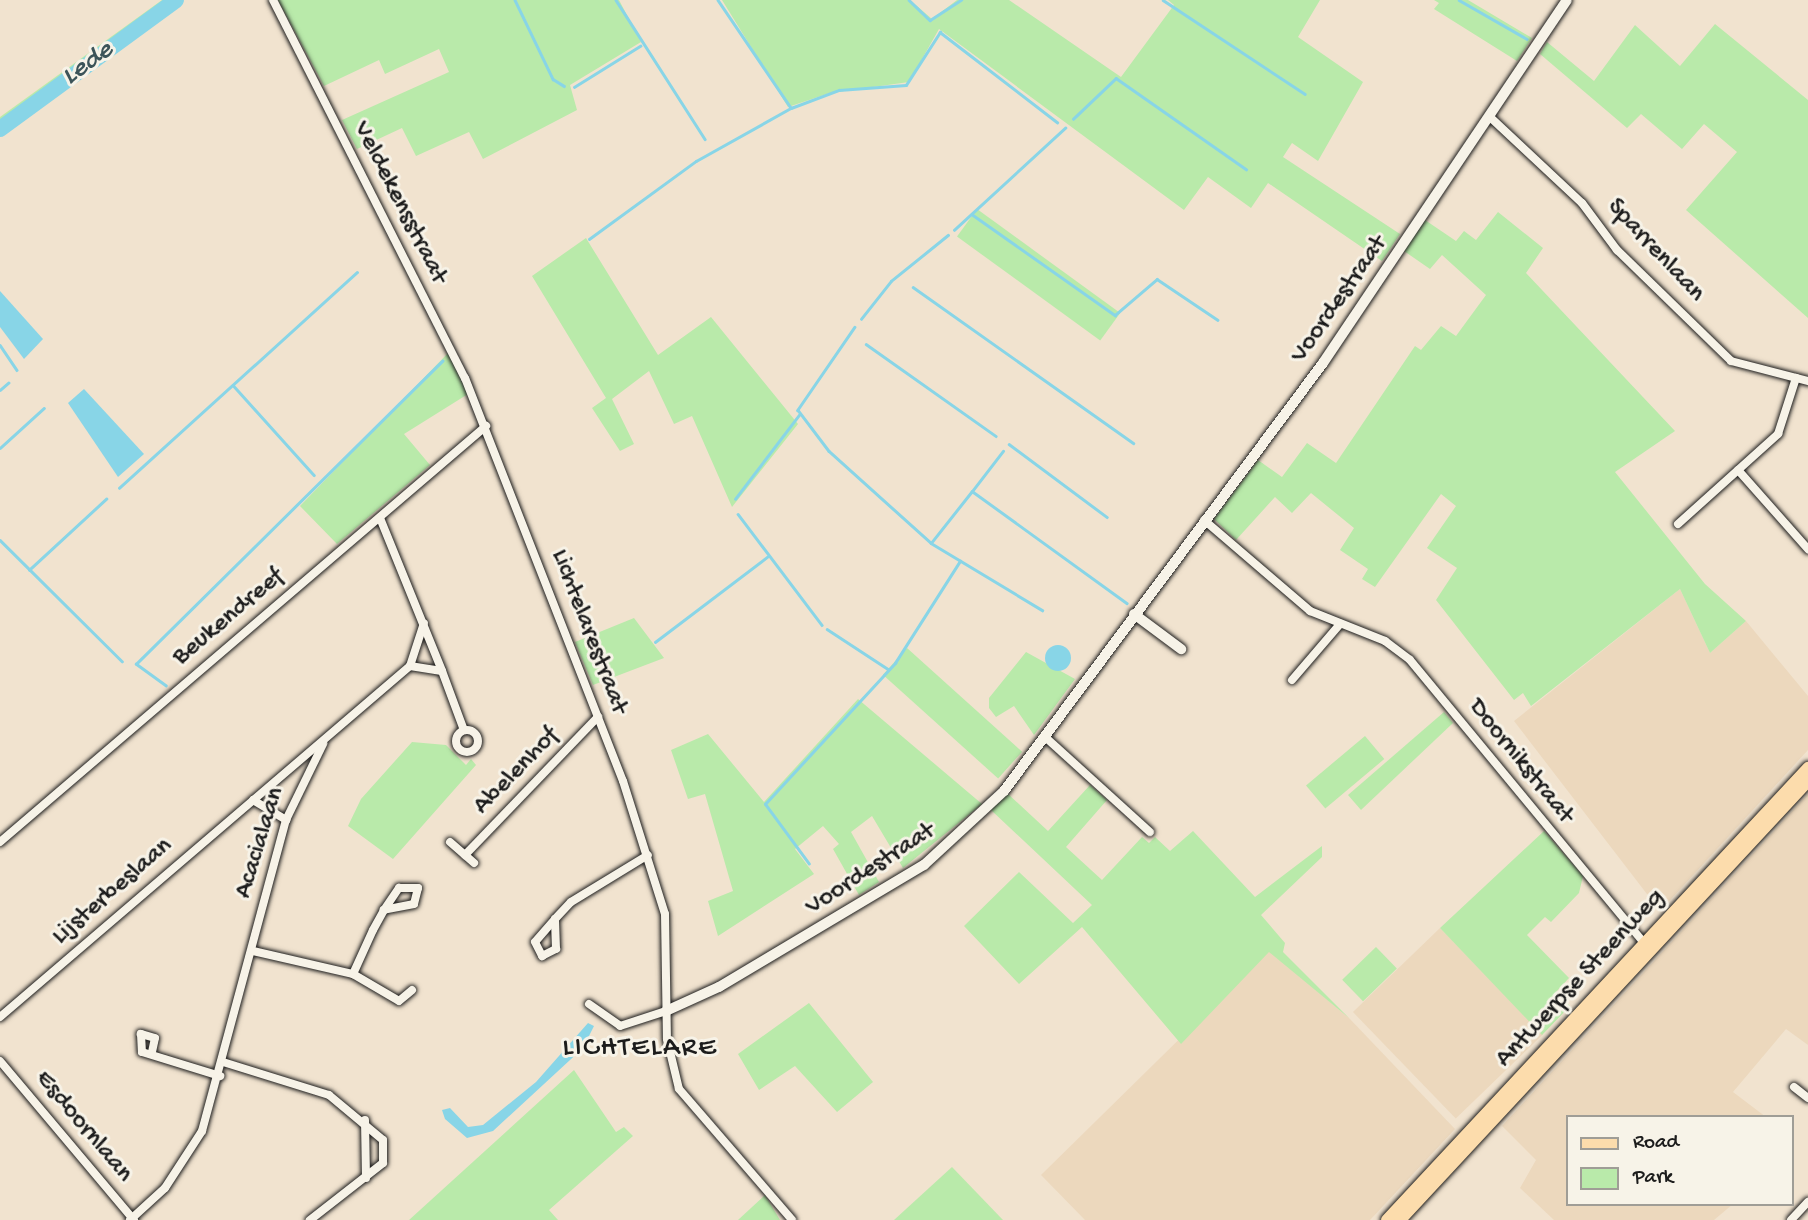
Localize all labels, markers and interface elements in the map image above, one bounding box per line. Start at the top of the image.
water label: Lede [56,34,120,94]
street label: Veldekensstraat [345,117,453,289]
street label: Sparrenlaan [1599,193,1711,309]
street label: Voordestraat [1285,230,1395,370]
street label: Lichtelarestraat [542,545,634,719]
street label: Beukendreef [167,562,291,674]
street label: Doornikstraat [1460,693,1580,831]
street label: Abelenhof [468,722,566,822]
street label: Acacialaan [229,784,293,902]
street label: Voordestraat [800,817,942,923]
street label: Lijsterbeslaan [46,831,180,953]
street label: Antwerpse Steenweg [1490,883,1672,1075]
district label: LICHTELARE [564,1032,716,1066]
street label: Esdoornlaan [27,1065,139,1189]
legend [1566,1115,1794,1206]
text: Road [1633,1131,1679,1156]
text: Park [1633,1166,1673,1191]

